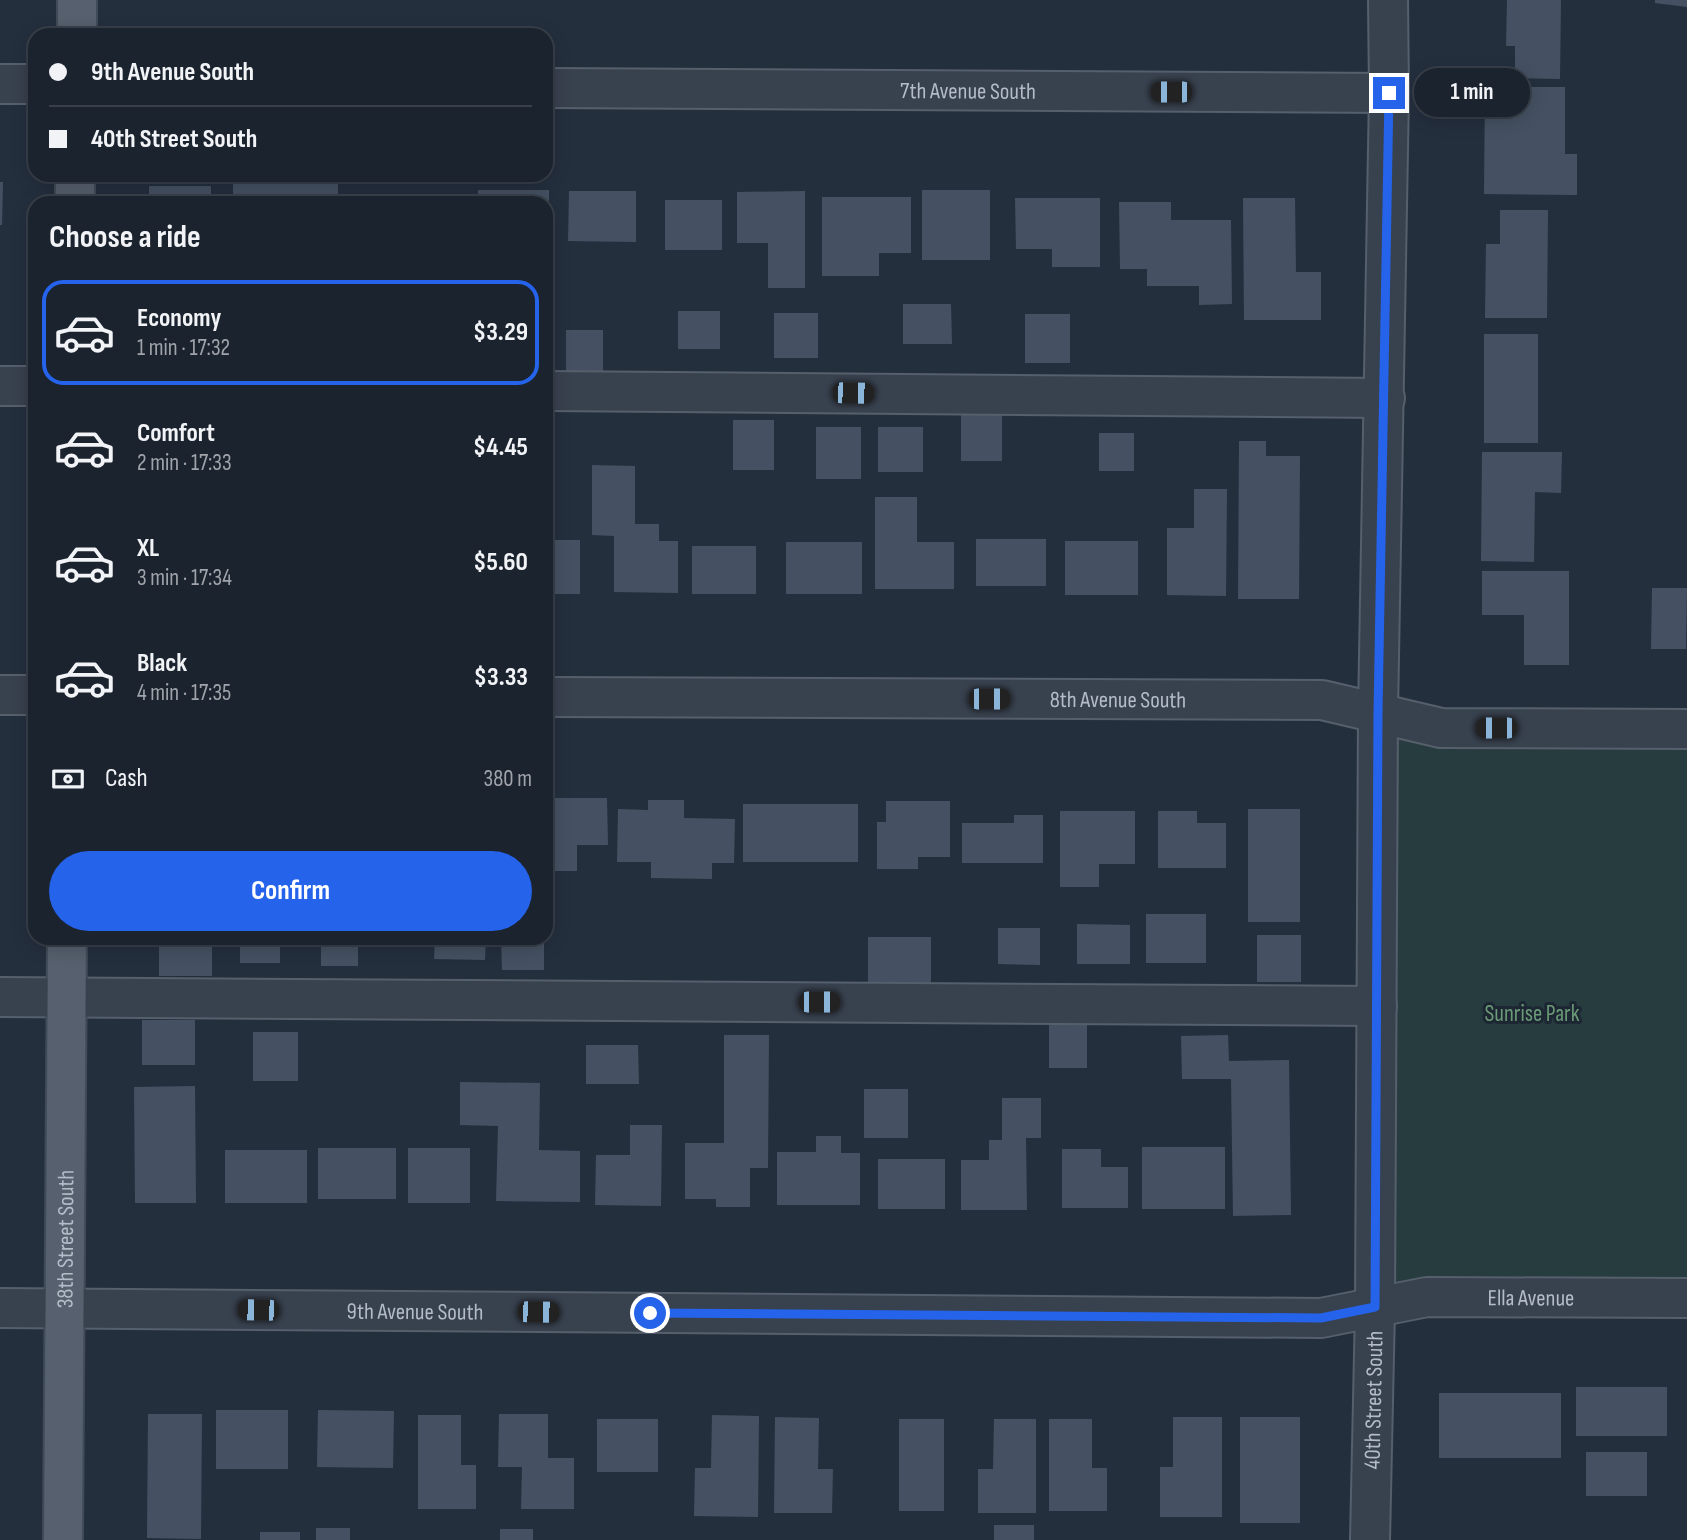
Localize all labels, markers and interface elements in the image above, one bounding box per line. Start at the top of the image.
text: 9th Avenue South [91,57,254,88]
callout: 1 min [1414,68,1529,118]
street label: 7th Avenue South [900,77,1036,106]
route end [1373,77,1405,109]
text: 1 min [1451,78,1493,106]
car [1151,82,1193,103]
text: 40th Street South [91,124,257,155]
text: Choose a ride [49,218,201,257]
icon: car [53,301,116,364]
text: Economy [137,303,221,334]
text: $3.29 [473,317,528,348]
text: 1 min · 17:32 [137,334,230,362]
car [832,382,875,404]
icon: car [53,416,116,479]
text: Comfort [137,418,215,449]
text: $4.45 [473,432,528,463]
text: 2 min · 17:33 [137,449,232,477]
icon: car [53,531,116,594]
text: XL [137,533,159,564]
text: $5.60 [473,547,528,578]
text: 3 min · 17:34 [137,564,232,592]
icon: car [53,646,116,709]
text: Black [137,648,187,679]
text: $3.33 [474,662,528,693]
text: 4 min · 17:35 [137,679,231,707]
street label: 8th Avenue South [1050,686,1186,714]
car [969,689,1011,710]
car [1476,718,1518,739]
icon: cash [49,760,87,798]
text: Cash [105,763,148,794]
text: 380 m [484,765,532,793]
button: Confirm [49,851,532,931]
car [799,992,841,1013]
park label: Sunrise Park [1485,1000,1580,1028]
street label: 38th Street South [52,1170,80,1308]
street label: Ella Avenue [1487,1284,1574,1313]
route start [634,1297,666,1329]
street label: 9th Avenue South [346,1298,483,1327]
car [237,1299,280,1321]
car [517,1301,560,1323]
street label: 40th Street South [1359,1330,1390,1470]

